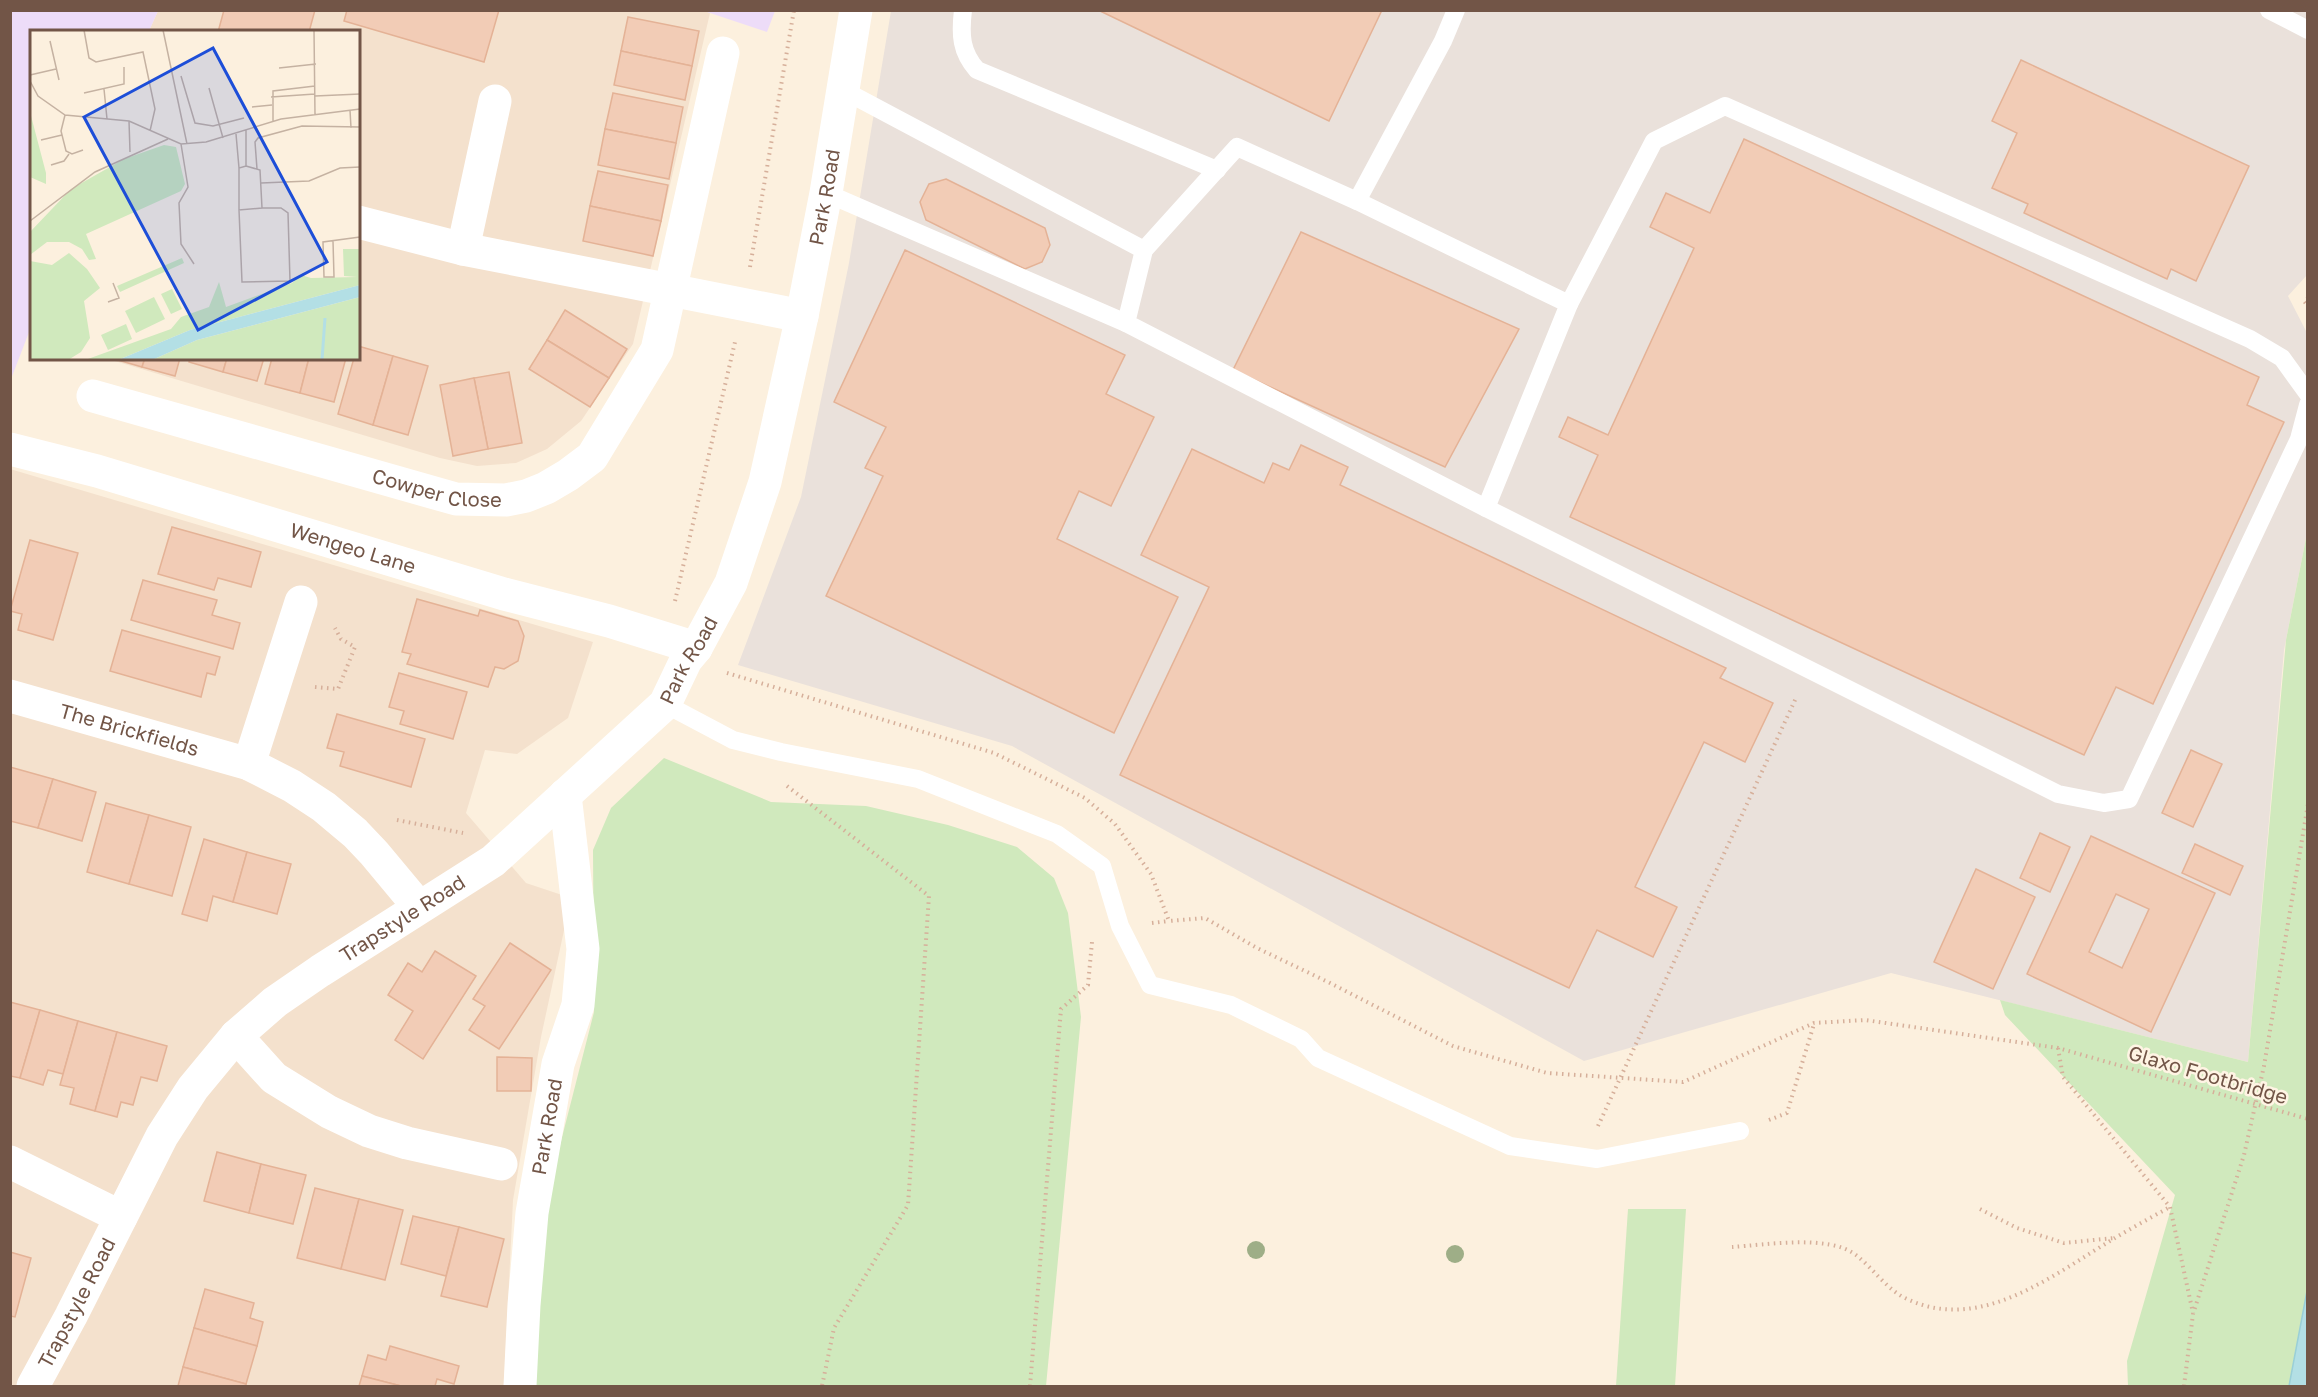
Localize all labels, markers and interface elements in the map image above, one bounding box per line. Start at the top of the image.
inset map [30,30,360,360]
street label: Park Road [803,147,844,247]
street label: Cowper Close [370,463,502,511]
street label: Wengeo Lane [287,517,419,578]
street label: Park Road [654,612,722,708]
street label: The Brickfields [57,698,202,760]
street label: Trapstyle Road [335,869,469,966]
street label: Glaxo Footbridge [2126,1040,2291,1108]
street label: Park Road [526,1077,566,1177]
street label: Trapstyle Road [32,1233,120,1372]

